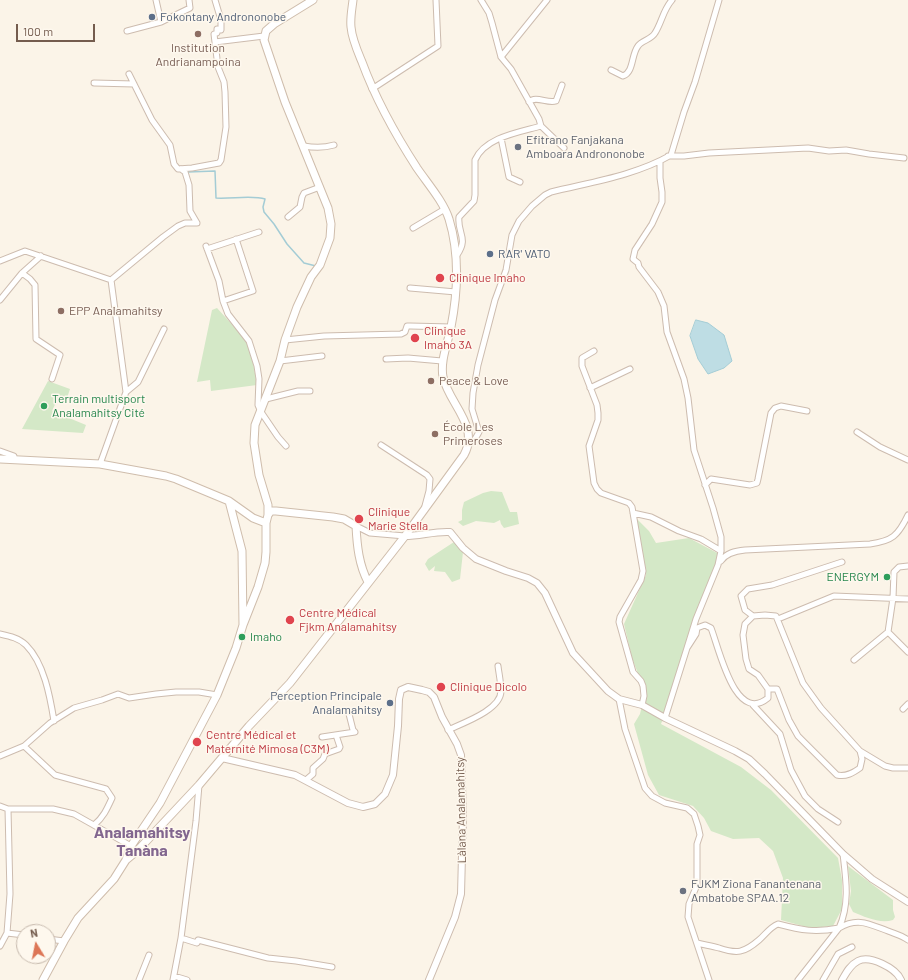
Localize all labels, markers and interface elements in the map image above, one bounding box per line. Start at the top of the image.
place label: Fokontany Andrononobe [160,10,286,24]
marker: Fokontany Andrononobe [147,12,157,22]
scale bar [18,16,97,42]
text: 100 m [23,24,53,38]
marker: Institution Andrianampoina [193,29,203,39]
place label: Institution Andrianampoina [155,41,241,69]
place label: Efitrano Fanjakana Amboara Andrononobe [526,133,645,161]
marker: Efitrano Fanjakana Amboara Andrononobe [513,142,523,152]
place label: RAR' VATO [498,247,551,261]
marker: RAR' VATO [485,249,495,259]
place label: Clinique Imaho [449,271,526,285]
marker: Clinique Imaho [434,272,446,284]
place label: EPP Analamahitsy [69,304,163,318]
marker: EPP Analamahitsy [56,306,66,316]
place label: Clinique Imaho 3A [424,324,472,352]
marker: Clinique Imaho 3A [409,332,421,344]
place label: Peace & Love [439,374,509,388]
marker: Peace & Love [426,376,436,386]
place label: Terrain multisport Analamahitsy Cité [52,392,145,420]
marker: Terrain multisport Analamahitsy Cité [39,401,49,411]
place label: École Les Primeroses [443,420,502,448]
marker: École Les Primeroses [430,429,440,439]
place label: Clinique Marie Stella [368,505,428,533]
marker: Clinique Marie Stella [353,513,365,525]
place label: ENERGYM [827,570,879,584]
marker: ENERGYM [882,572,892,582]
place label: Centre Médical Fjkm Analamahitsy [299,606,397,634]
marker: Centre Médical Fjkm Analamahitsy [284,614,296,626]
place label: Imaho [250,630,282,644]
marker: Imaho [237,632,247,642]
place label: Clinique Dicolo [450,680,527,694]
marker: Clinique Dicolo [435,681,447,693]
place label: Perception Principale Analamahitsy [270,689,382,717]
marker: Perception Principale Analamahitsy [385,698,395,708]
place label: Centre Médical et Maternité Mimosa (C3M) [206,728,329,756]
marker: Centre Médical et Maternité Mimosa (C3M) [191,736,203,748]
street label: Làlana Analamahitsy [453,757,469,863]
district label: Analamahitsy Tanàna [94,823,190,861]
place label: FJKM Ziona Fanantenana Ambatobe SPAA.12 [691,877,821,905]
marker: FJKM Ziona Fanantenana Ambatobe SPAA.12 [678,886,688,896]
north arrow [16,924,56,964]
text: N [29,926,39,940]

